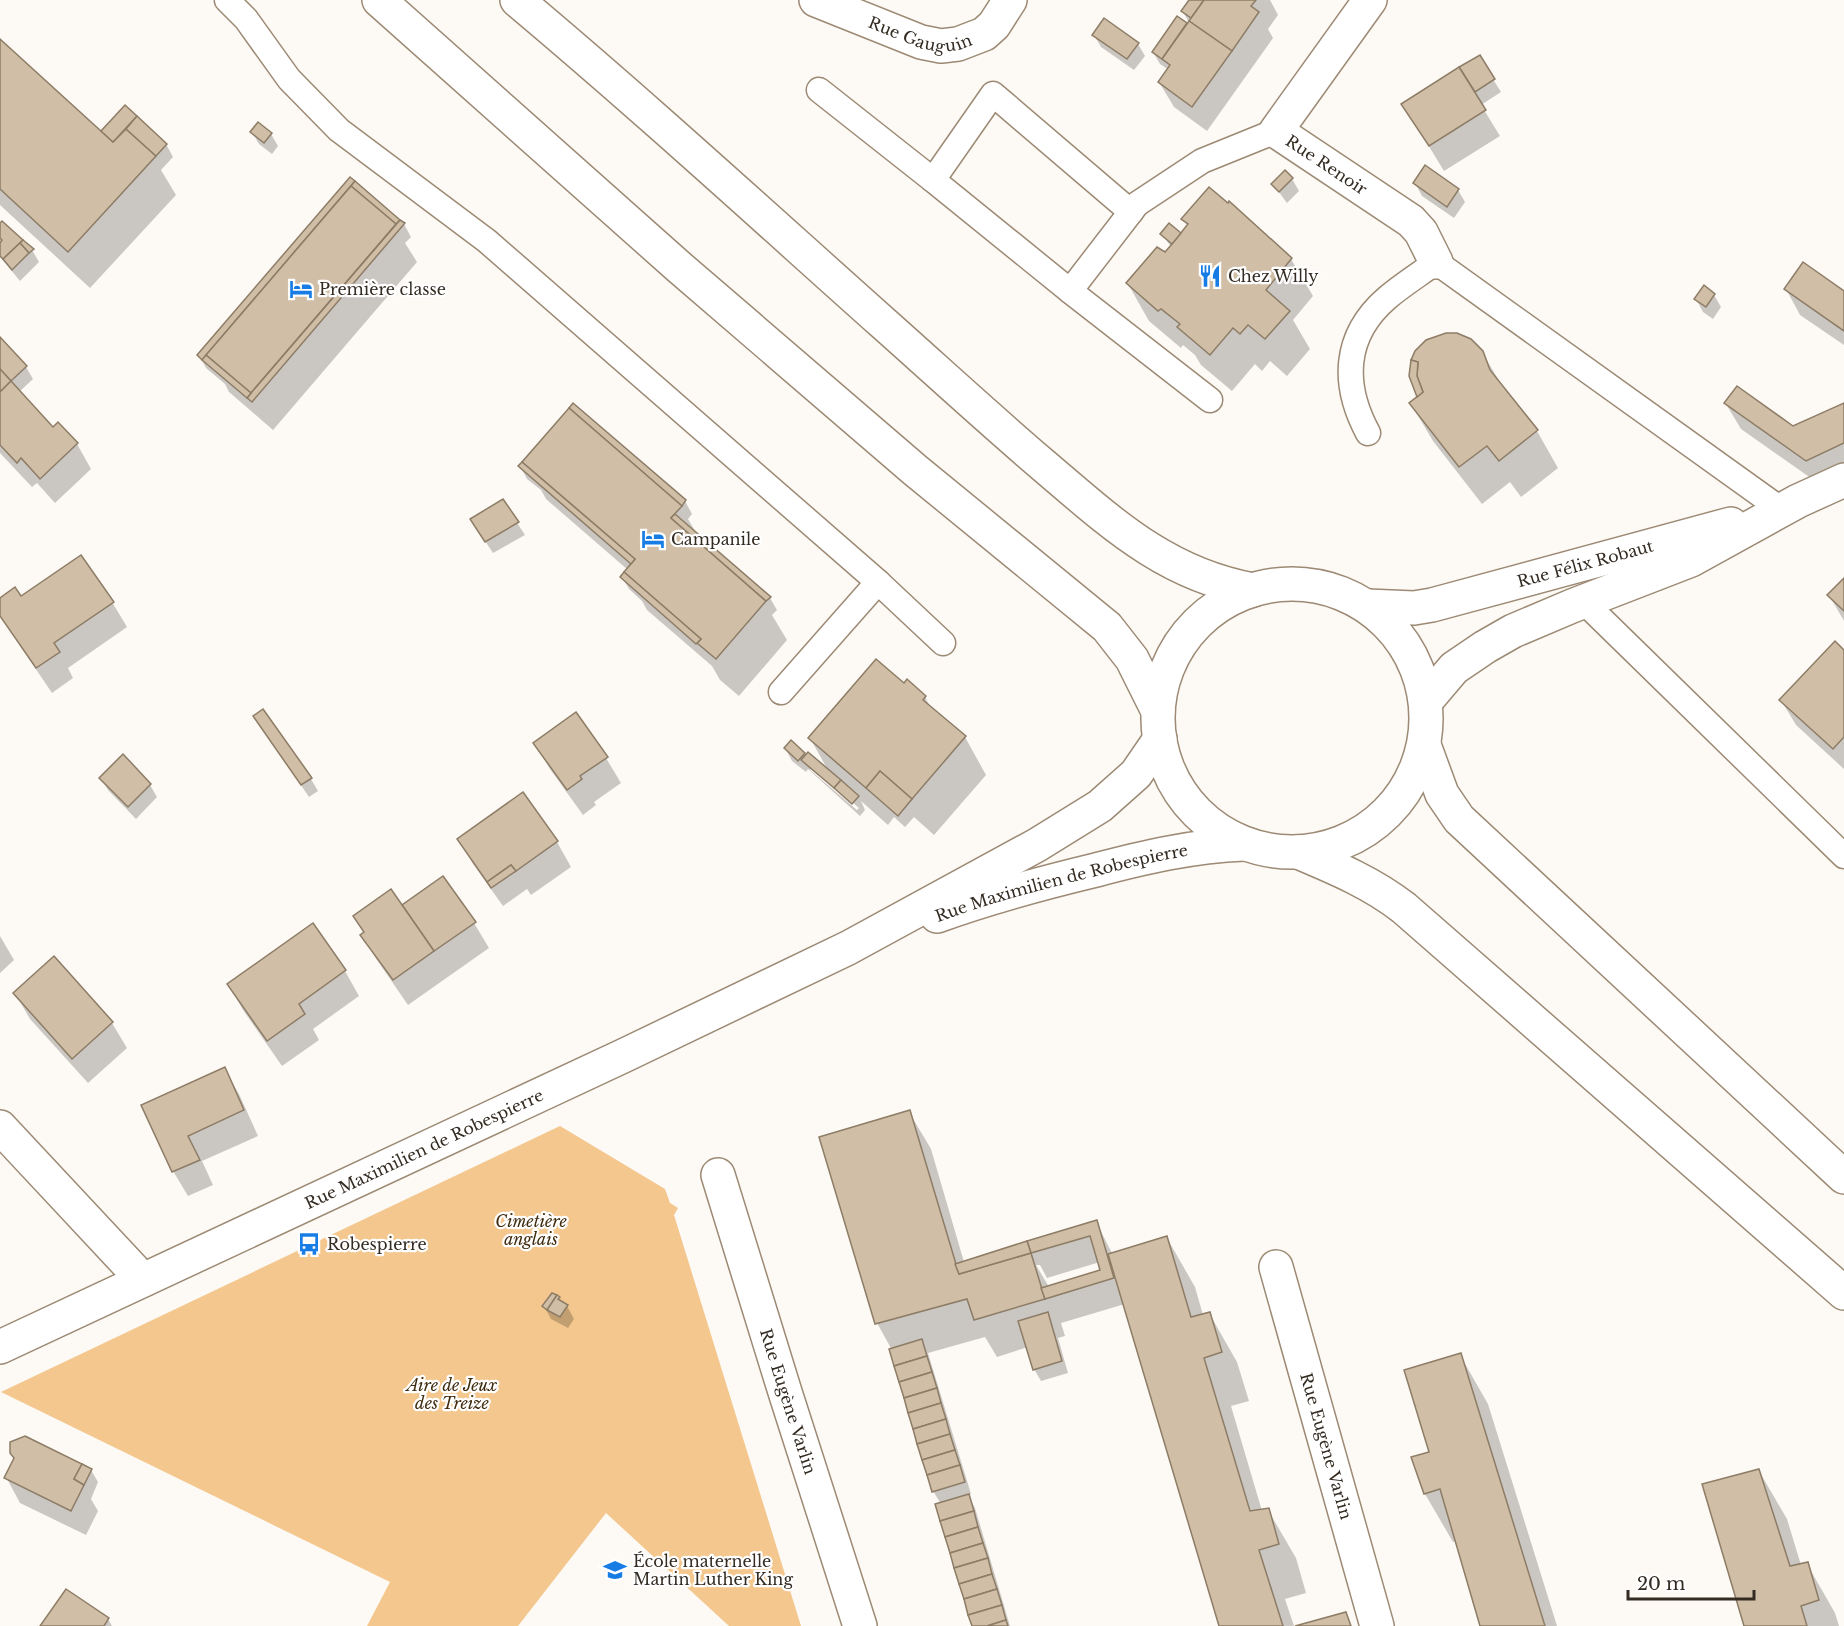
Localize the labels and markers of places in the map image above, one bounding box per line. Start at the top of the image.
restaurant icon: Chez Willy [1197,263,1223,289]
place label: Chez Willy [1228,266,1319,286]
hotel icon: Première classe [288,276,314,302]
place label: Première classe [319,279,446,299]
hotel icon: Campanile [640,526,666,552]
place label: Campanile [671,529,760,549]
bus stop icon: Robespierre [296,1231,322,1257]
place label: Robespierre [327,1234,427,1254]
place label: École maternelle Martin Luther King [633,1551,793,1589]
school or university icon: École maternelle Martin Luther King [602,1557,628,1583]

